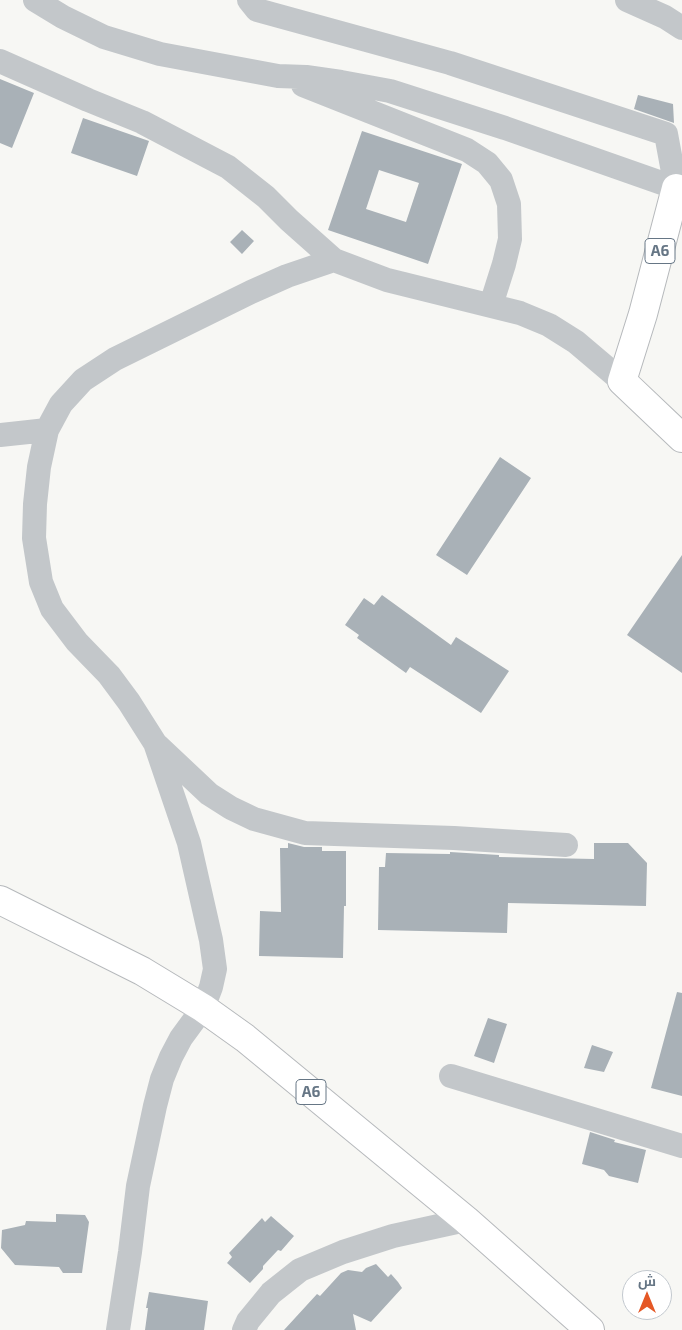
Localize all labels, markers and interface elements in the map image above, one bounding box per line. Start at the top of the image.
road number: A6 [645,238,675,264]
road number: A6 [296,1080,326,1104]
north arrow [622,1270,672,1320]
text: ش [638,1272,656,1289]

